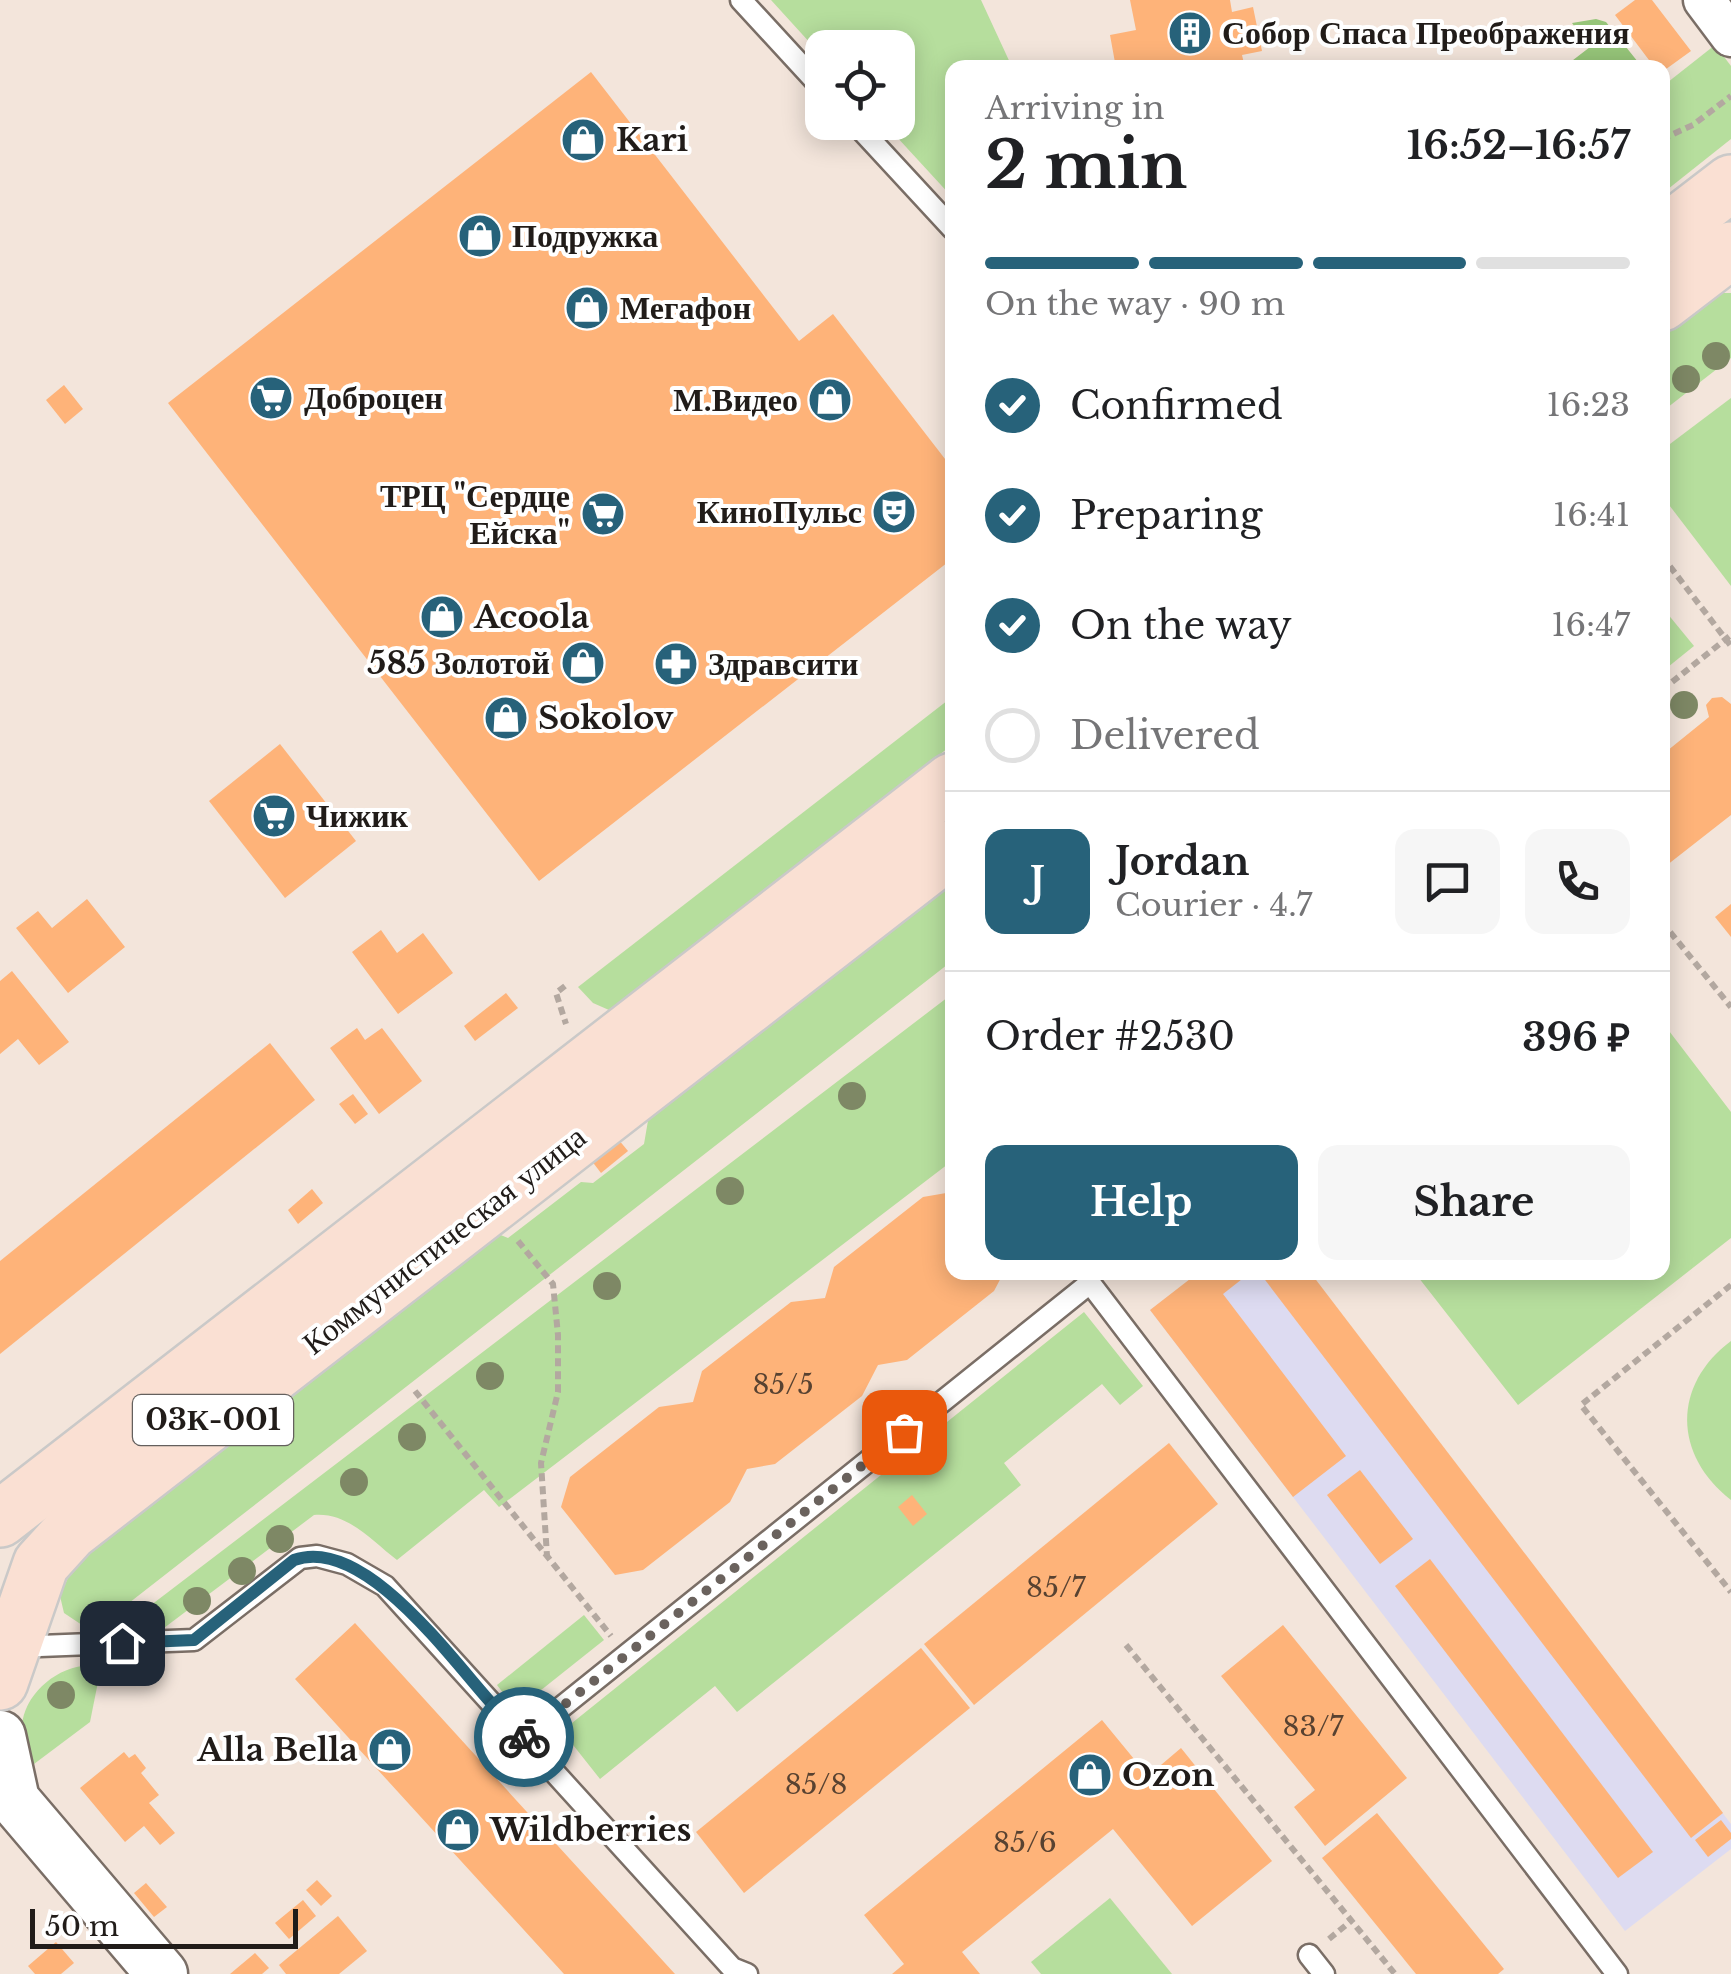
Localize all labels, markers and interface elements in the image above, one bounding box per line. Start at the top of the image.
building icon: Собор Спаса Преображения [1167,10,1213,56]
place label: Собор Спаса Преображения [1222,13,1630,53]
map controls [805,30,915,140]
button: locate [805,30,915,140]
text: Arriving in [985,88,1164,128]
shop icon: Kari [560,117,606,163]
place label: Kari [616,120,689,160]
text: 16:52–16:57 [1407,122,1630,169]
text: 2 min [985,125,1187,206]
shop icon: Подружка [457,213,503,259]
place label: Подружка [512,216,658,256]
text: On the way · 90 m [985,284,1285,324]
shop icon: Мегафон [564,285,610,331]
place label: Мегафон [620,288,751,328]
supermarket icon: Доброцен [248,375,294,421]
shop icon: М.Видео [807,377,853,423]
place label: Доброцен [304,378,443,418]
icon: check [985,378,1040,433]
place label: М.Видео [673,380,798,420]
text: Confirmed [1070,382,1283,429]
text: 16:23 [1547,385,1630,425]
place label: ТРЦ "Сердце Ейска" [380,476,570,553]
icon: check [985,488,1040,543]
theatre icon: КиноПульс [871,489,917,535]
supermarket icon: ТРЦ "Сердце Ейска" [580,491,626,537]
place label: КиноПульс [697,492,862,532]
text: Preparing [1070,492,1262,539]
text: 16:41 [1553,495,1630,535]
shop icon: Acoola [419,594,465,640]
place label: Acoola [473,597,589,637]
icon: check [985,598,1040,653]
text: On the way [1070,602,1292,649]
text: 16:47 [1551,605,1630,645]
shop icon: 585 Золотой [560,640,606,686]
pharmacy icon: Здравсити [653,641,699,687]
place label: 585 Золотой [367,643,550,683]
place label: Здравсити [708,644,859,684]
shop icon: Sokolov [483,695,529,741]
place label: Sokolov [538,698,674,738]
text: Delivered [1070,712,1260,759]
supermarket icon: Чижик [251,793,297,839]
place label: Чижик [306,796,409,836]
button: chat [1395,829,1500,934]
button: phone [1525,829,1630,934]
text: Jordan [1115,838,1249,885]
text: J [1030,858,1045,905]
text: Courier · 4.7 [1115,885,1312,925]
text: Order #2530 [985,1013,1235,1060]
text: 396 ₽ [1522,1014,1630,1061]
street label: Коммунистическая улица [294,1117,594,1363]
button: Help [985,1145,1298,1260]
button: Share [1318,1145,1630,1260]
house number: 85/5 [752,1367,814,1402]
pin [862,1390,947,1475]
road number: 03К-001 [133,1395,293,1445]
icon: bag [877,1405,932,1460]
house number: 85/7 [1026,1570,1087,1605]
pin [80,1601,165,1686]
icon: home [95,1616,150,1671]
courier [474,1687,574,1787]
house number: 83/7 [1282,1709,1345,1744]
icon: bike [497,1710,552,1765]
shop icon: Alla Bella [367,1727,413,1773]
place label: Alla Bella [196,1730,358,1770]
shop icon: Ozon [1067,1752,1113,1798]
place label: Ozon [1122,1755,1215,1795]
house number: 85/8 [785,1767,847,1802]
shop icon: Wildberries [435,1807,481,1853]
place label: Wildberries [489,1810,691,1850]
house number: 85/6 [993,1825,1057,1860]
scale bar [30,1904,298,1948]
text: 50 m [45,1909,119,1944]

